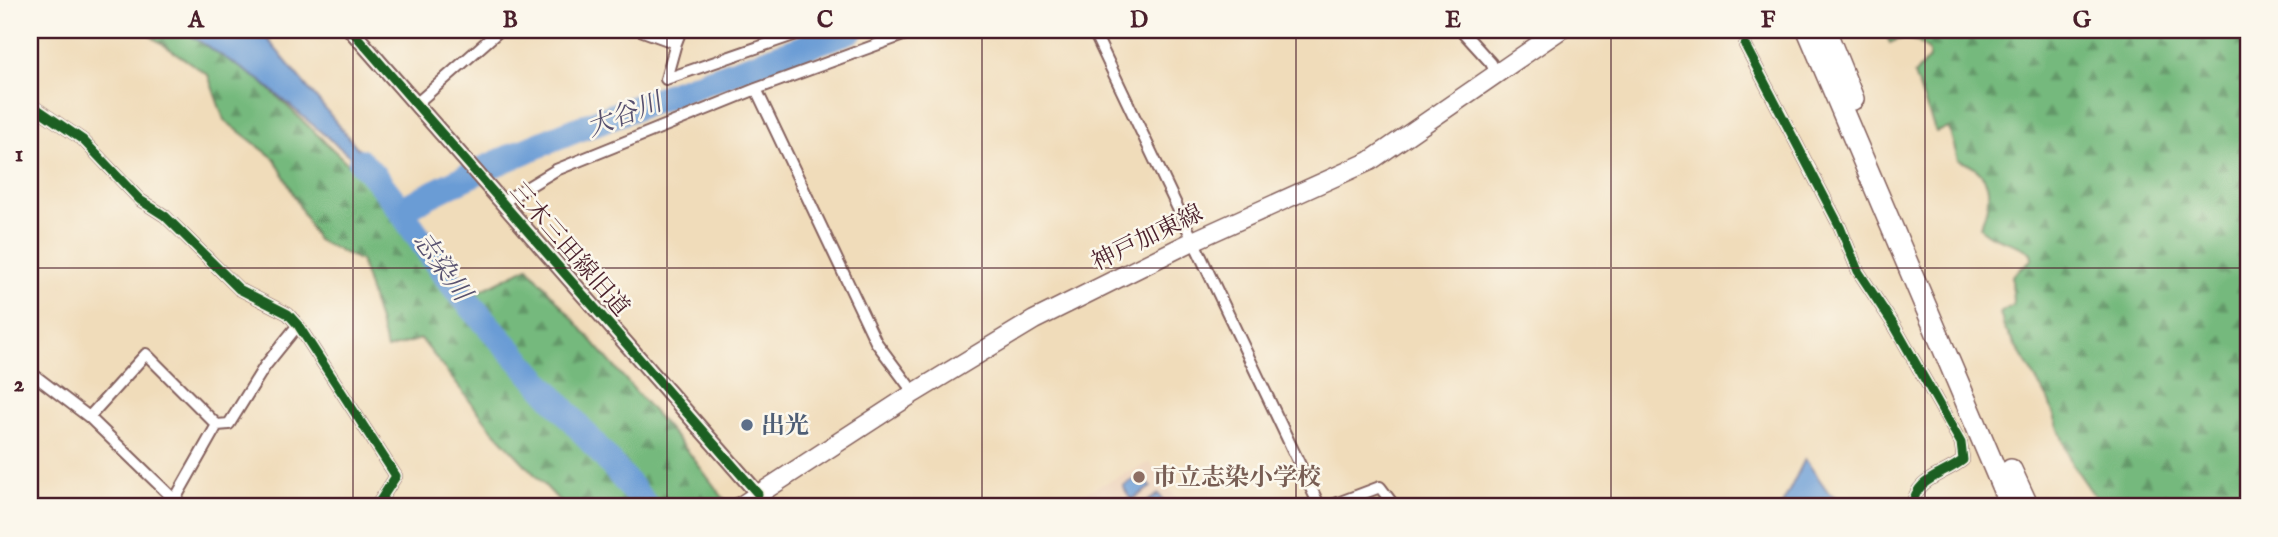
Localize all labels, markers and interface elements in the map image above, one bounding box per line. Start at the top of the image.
text: A [187,6,205,35]
text: B [502,6,518,35]
text: C [817,6,834,35]
text: D [1130,6,1148,35]
text: E [1445,6,1461,35]
text: F [1761,6,1776,35]
text: G [2073,6,2092,35]
water label: 大谷川 [582,85,670,145]
text: 1 [15,140,23,169]
street label: 三木三田線旧道 [502,176,636,324]
street label: 神戸加東線 [1087,198,1208,279]
water label: 志染川 [406,226,480,311]
text: 2 [14,370,25,399]
place label: 出光 [761,411,809,442]
marker: 出光 [739,417,755,433]
place label: 市立志染小学校 [1153,463,1321,494]
marker: 市立志染小学校 [1131,469,1147,485]

